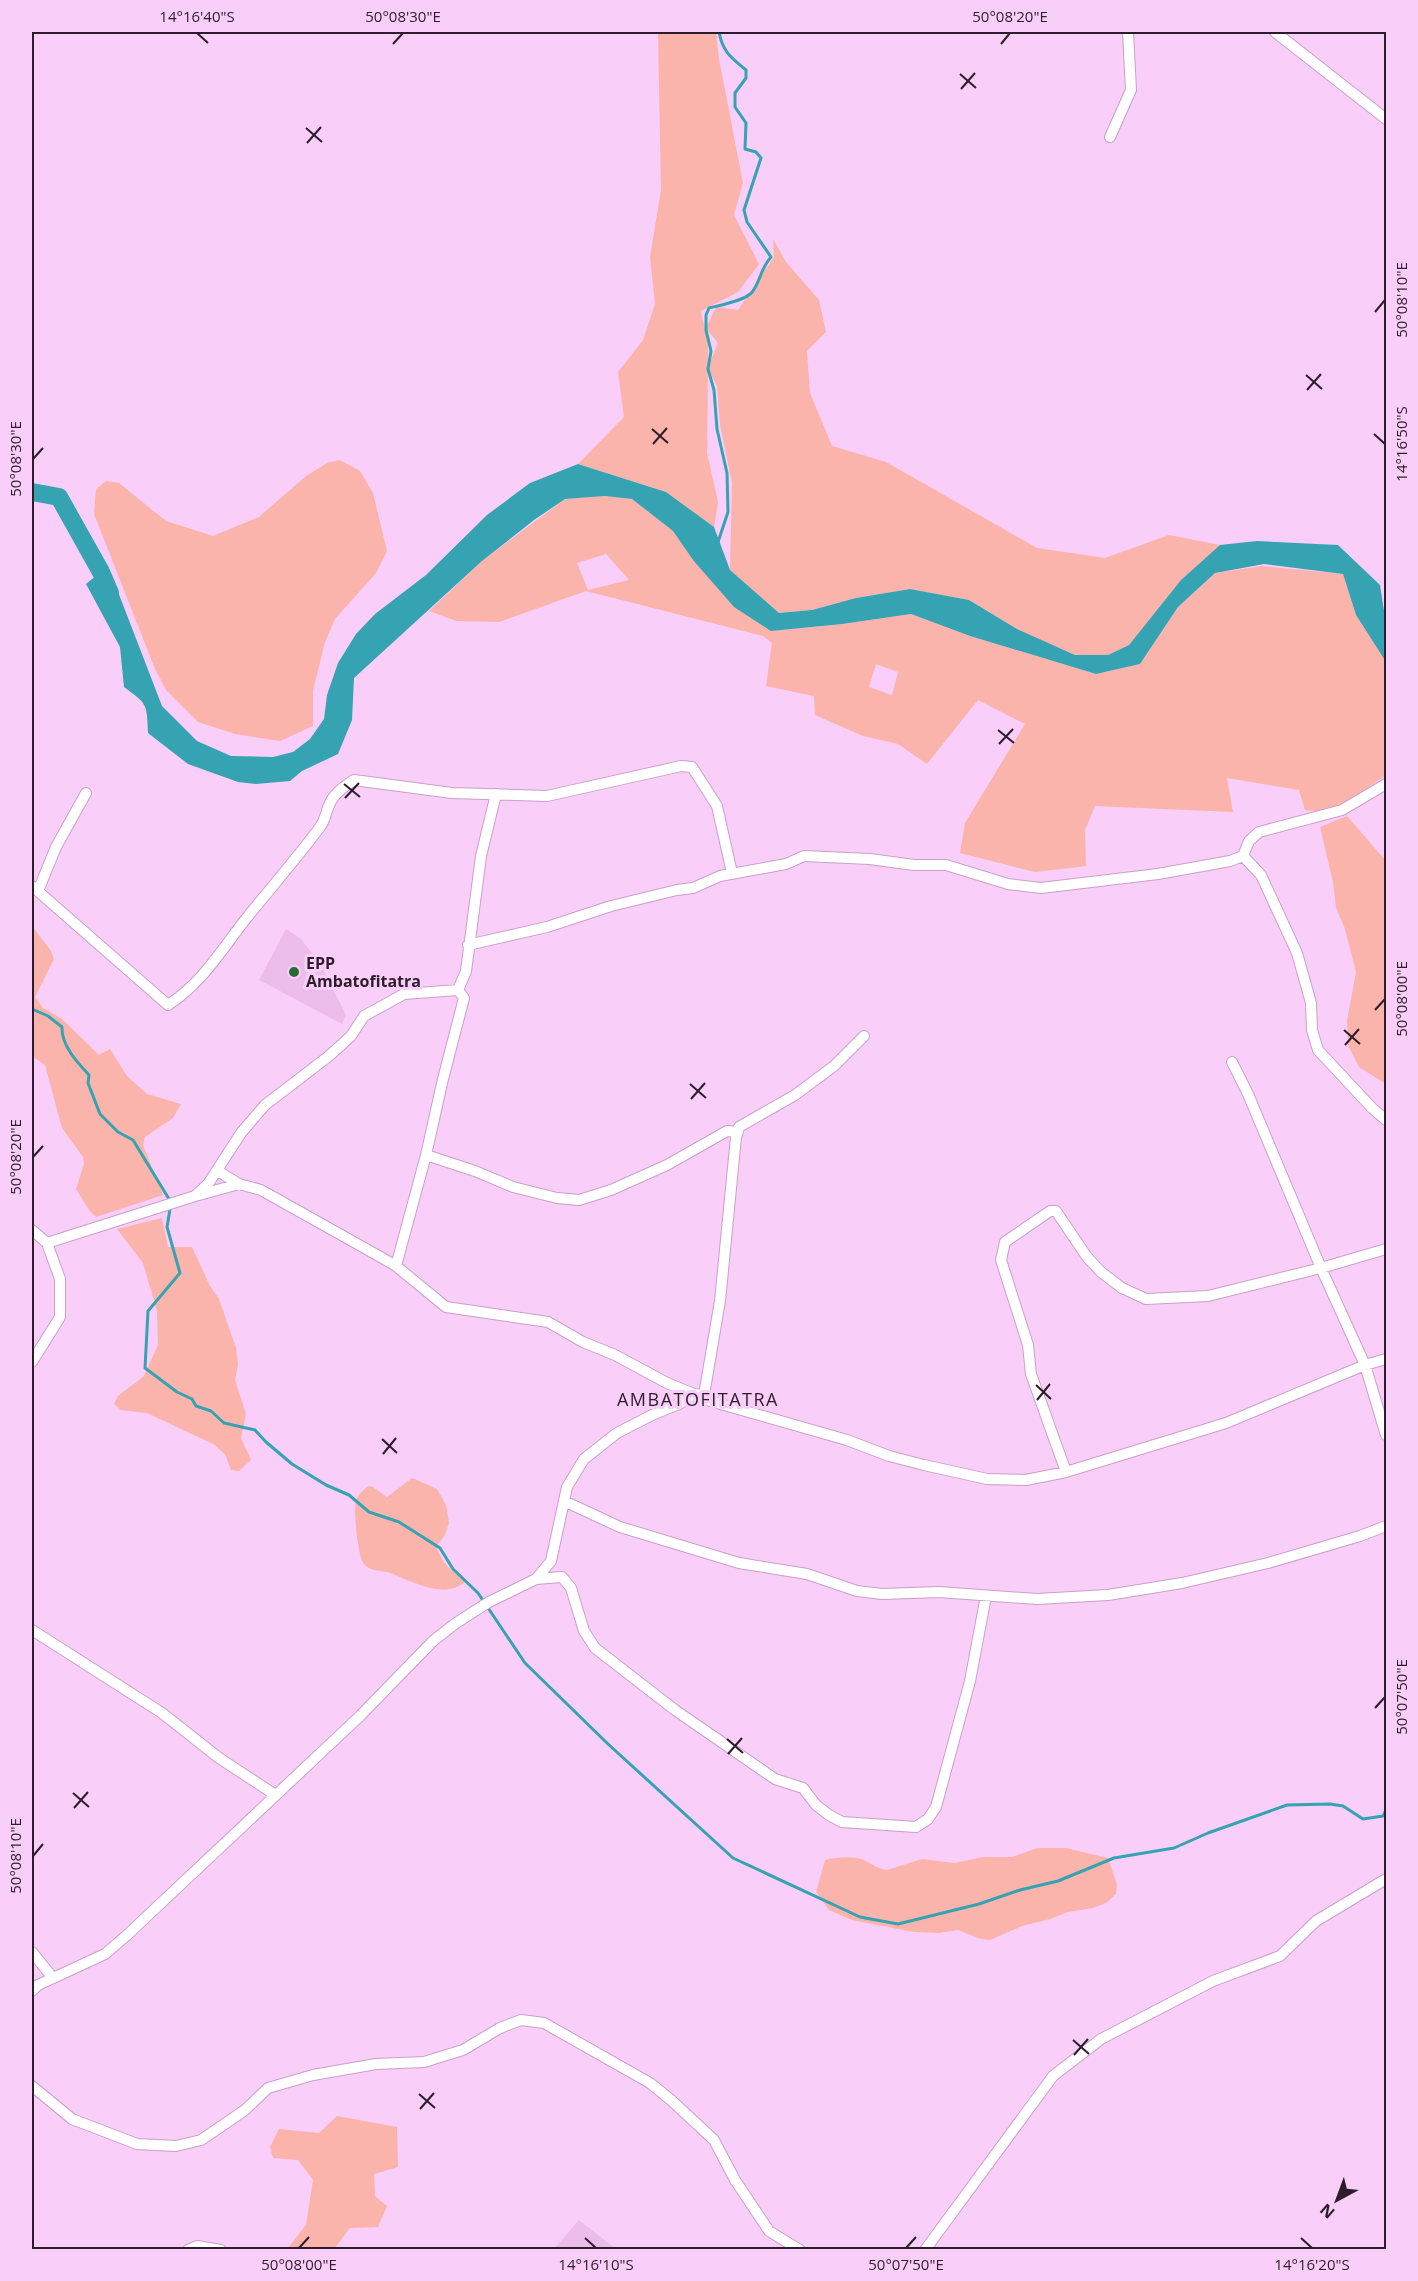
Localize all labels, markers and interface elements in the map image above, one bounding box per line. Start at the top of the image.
text: 14°16'40"S [159,6,235,26]
text: 50°08'30"E [365,6,441,26]
text: 50°08'20"E [972,6,1048,26]
text: 50°08'10"E [1391,262,1411,338]
text: 14°16'50"S [1391,406,1411,482]
text: 50°08'30"E [5,421,25,497]
place label: EPP Ambatofitatra [306,952,421,992]
text: 50°08'00"E [1391,961,1411,1037]
marker: EPP Ambatofitatra [287,965,301,979]
text: 50°08'20"E [5,1119,25,1195]
district label: AMBATOFITATRA [617,1387,779,1411]
text: 50°07'50"E [1391,1659,1411,1735]
text: 50°08'10"E [5,1818,25,1894]
north arrow [1307,2170,1367,2230]
text: N [1315,2199,1339,2224]
text: 50°08'00"E [261,2254,337,2274]
text: 14°16'10"S [558,2254,634,2274]
text: 50°07'50"E [868,2254,944,2274]
text: 14°16'20"S [1274,2254,1350,2274]

